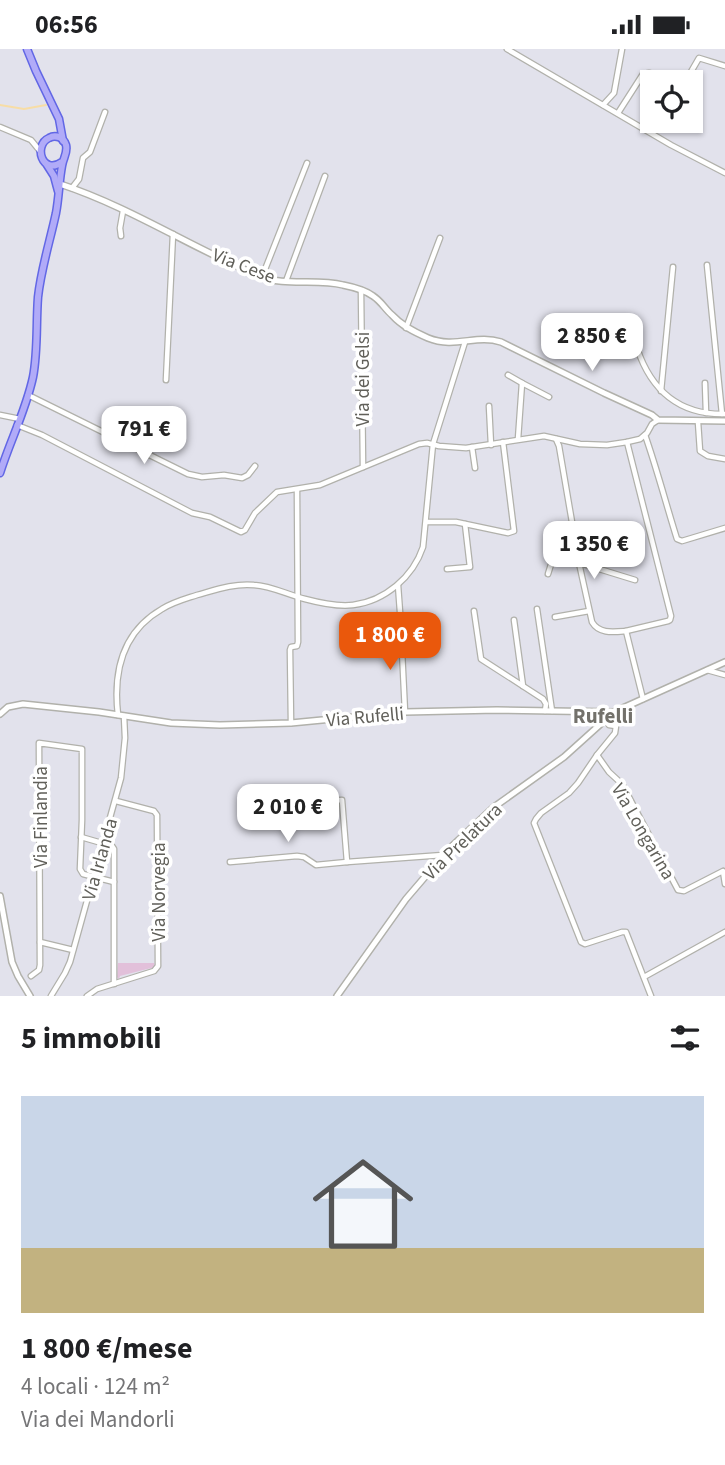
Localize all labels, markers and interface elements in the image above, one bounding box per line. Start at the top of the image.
text: 06:56 [35,6,98,43]
map controls [640,70,703,133]
button: locate [640,70,703,133]
street label: Via Cese [208,242,279,291]
pin: 2 850 € [527,313,657,373]
text: 2 850 € [557,319,627,352]
street label: Via dei Gelsi [350,332,377,426]
pin: 791 € [95,407,193,466]
text: 791 € [117,412,171,445]
pin: 1 350 € [529,521,659,581]
text: 1 350 € [559,527,629,560]
pin: 1 800 € [325,613,455,672]
text: 1 800 € [355,618,425,651]
street label: Via Rufelli [325,701,405,734]
district label: Rufelli [573,701,633,731]
street label: Via Finlandia [28,766,55,868]
street label: Via Longarina [604,778,681,885]
pin: 2 010 € [223,785,353,844]
text: 2 010 € [253,790,323,823]
street label: Via Prelatura [417,797,509,887]
street label: Via Irlanda [76,815,125,904]
street label: Via Norvegia [146,842,173,942]
text: 5 immobili [21,1017,162,1060]
icon: filters [666,1019,704,1057]
icon: home [300,1141,426,1267]
text: 1 800 €/mese [21,1327,192,1370]
text: 4 locali · 124 m² [21,1370,170,1403]
text: Via dei Mandorli [21,1403,175,1436]

